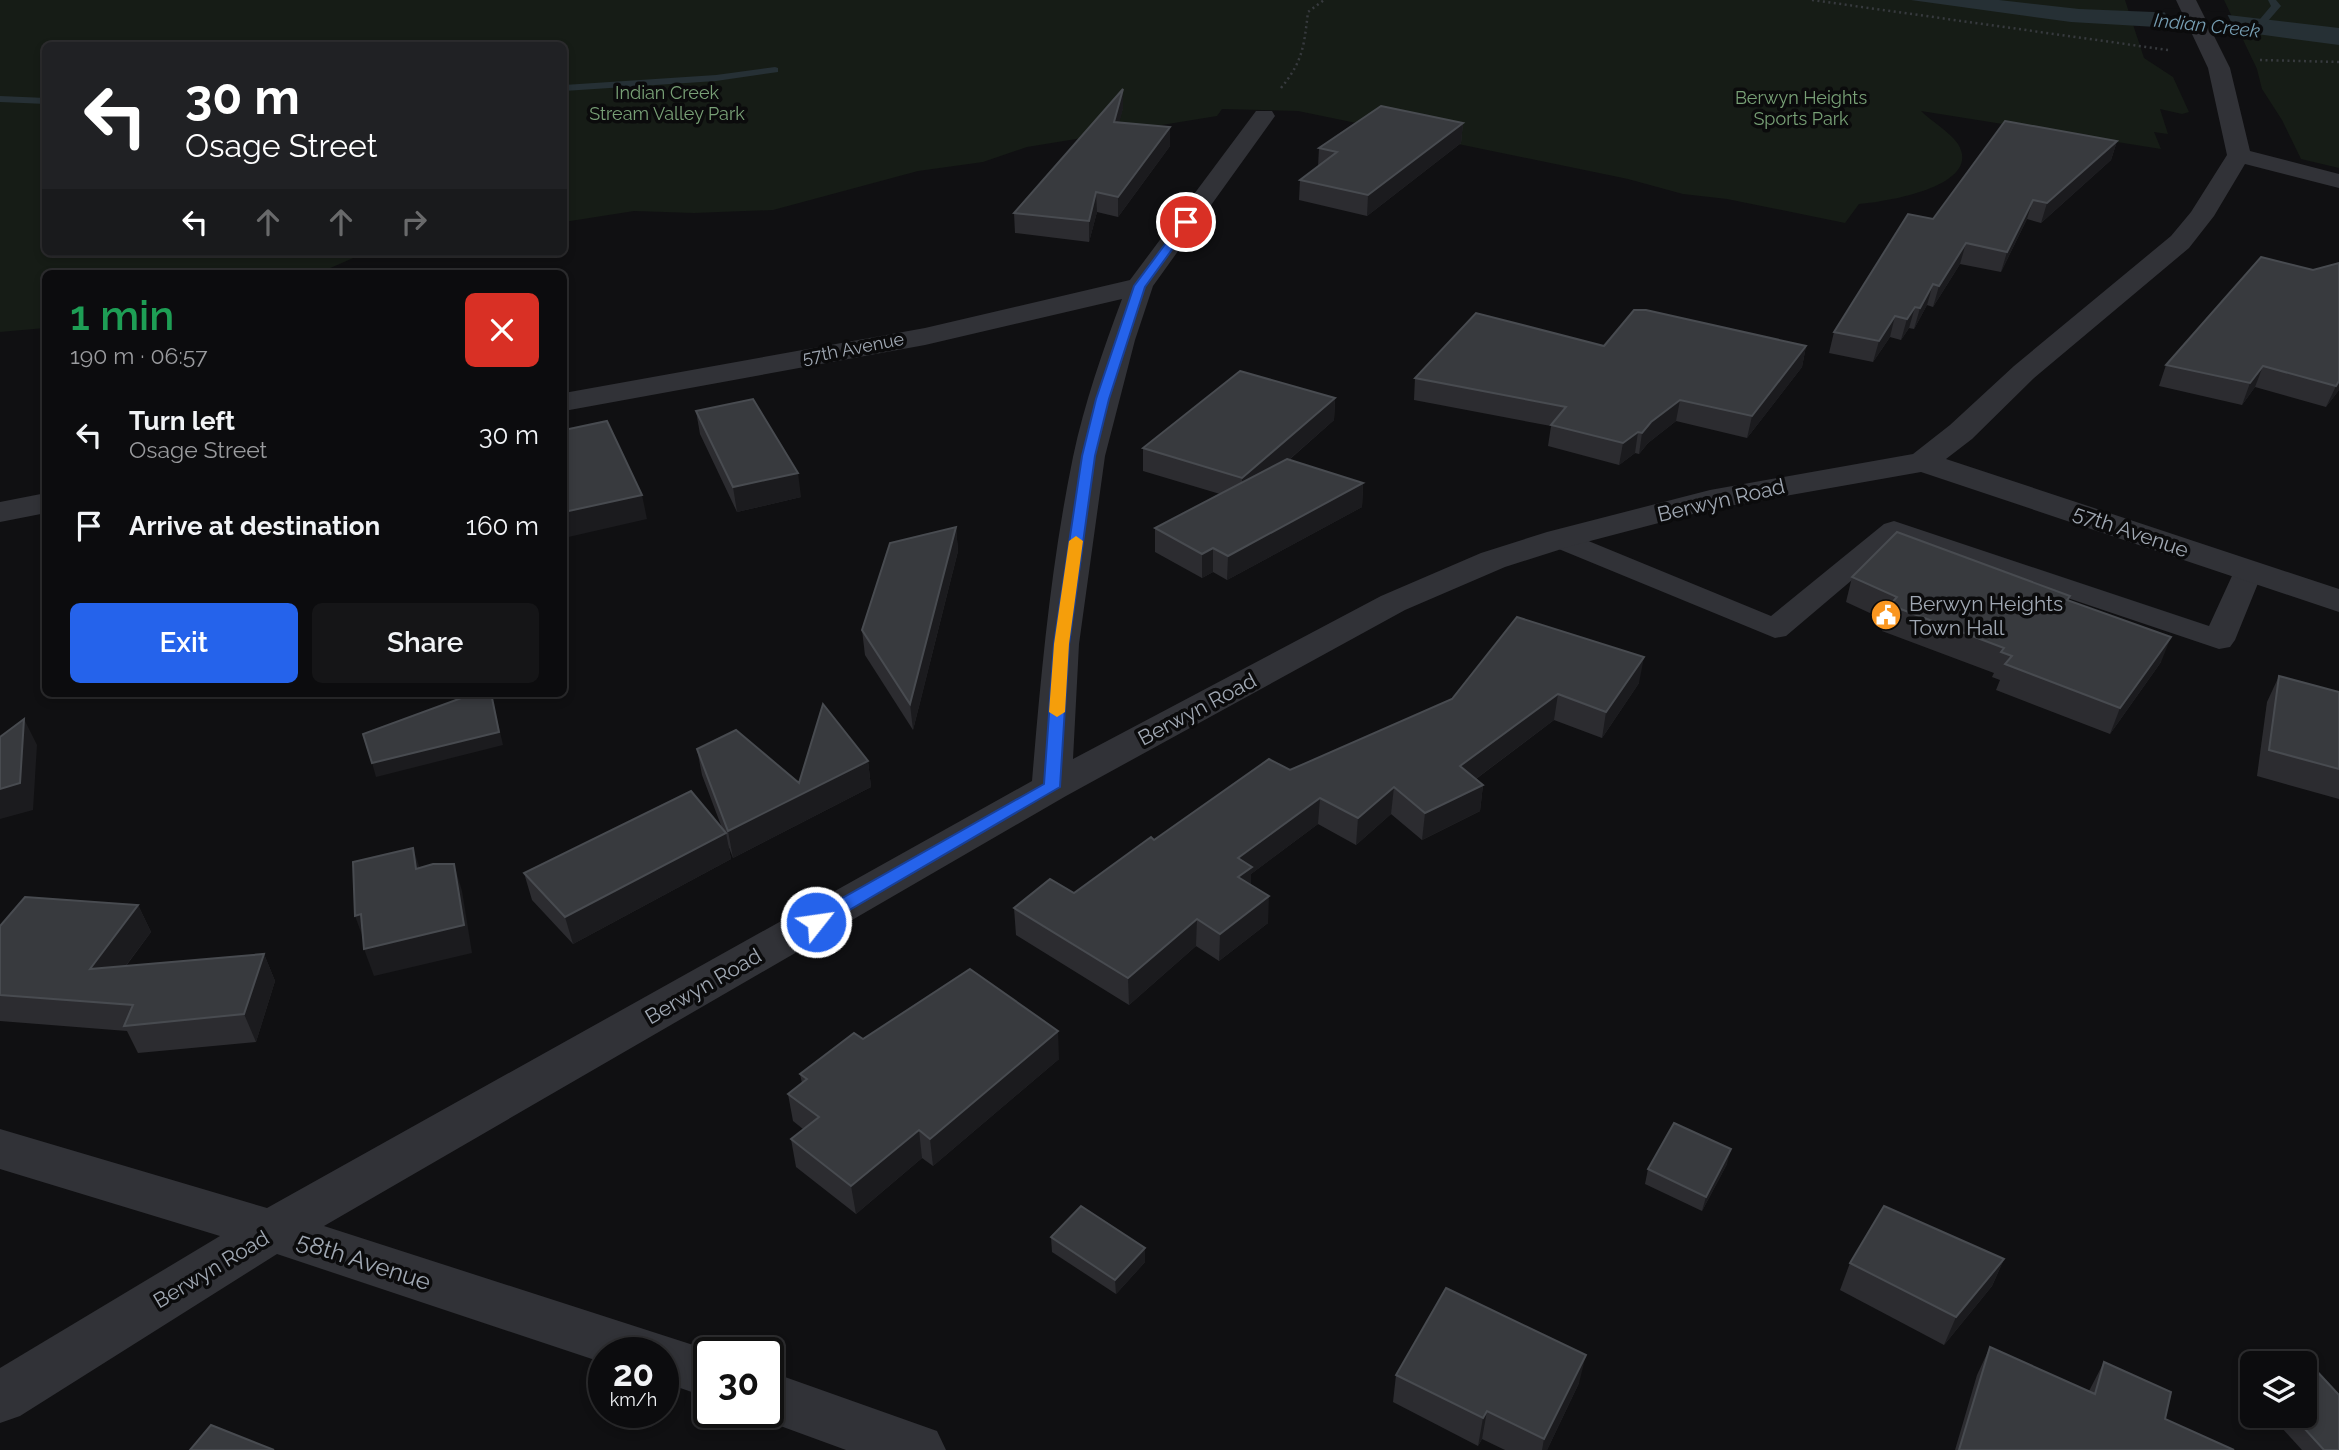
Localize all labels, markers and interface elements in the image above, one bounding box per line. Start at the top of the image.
water label: Indian Creek [2153,8,2261,42]
text: 30 m [185,68,300,125]
icon: left [70,70,161,161]
park label: Indian Creek Stream Valley Park [589,82,745,124]
park label: Berwyn Heights Sports Park [1735,87,1867,129]
text: Osage Street [185,127,377,164]
pin [1156,192,1216,252]
icon: left [176,203,214,241]
icon: ahead [249,203,287,241]
icon: ahead [322,203,360,241]
icon: right [395,203,433,241]
icon: arrive [1167,203,1205,241]
text: 1 min [70,291,174,340]
button: close [465,293,539,367]
street label: 57th Avenue [800,328,906,368]
text: 190 m · 06:57 [70,342,208,369]
text: Turn left [129,406,235,436]
icon: left [70,416,108,454]
text: 30 m [479,420,539,450]
text: Osage Street [129,436,267,463]
street label: Berwyn Road [1655,473,1787,527]
street label: 57th Avenue [2070,500,2192,562]
icon: arrive [70,507,108,545]
text: Arrive at destination [129,511,380,541]
text: 160 m [466,511,539,541]
place label: Berwyn Heights Town Hall [1909,591,2063,640]
public building icon: Berwyn Heights Town Hall [1869,598,1903,632]
button: Exit [70,603,298,683]
button: Share [312,603,539,683]
street label: Berwyn Road [1134,667,1260,751]
position arrow [779,885,853,959]
street label: Berwyn Road [640,943,766,1029]
street label: Berwyn Road [149,1225,273,1313]
street label: 58th Avenue [293,1226,435,1296]
speed limit sign: 30 [693,1337,784,1428]
map controls [2240,1351,2317,1428]
button: layers [2240,1351,2317,1428]
text: 20 [613,1353,654,1394]
text: km/h [610,1389,657,1410]

